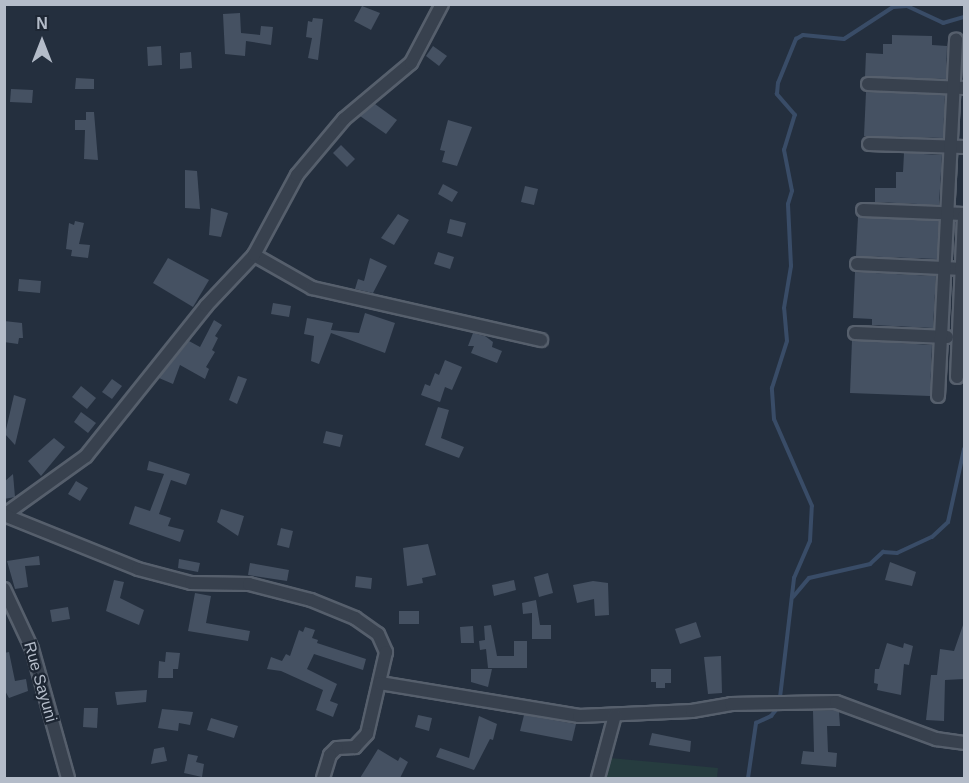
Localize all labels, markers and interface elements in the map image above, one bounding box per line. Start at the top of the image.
north arrow [12,12,72,72]
text: N [36,15,48,32]
street label: Rue Sayuni [19,640,61,724]

